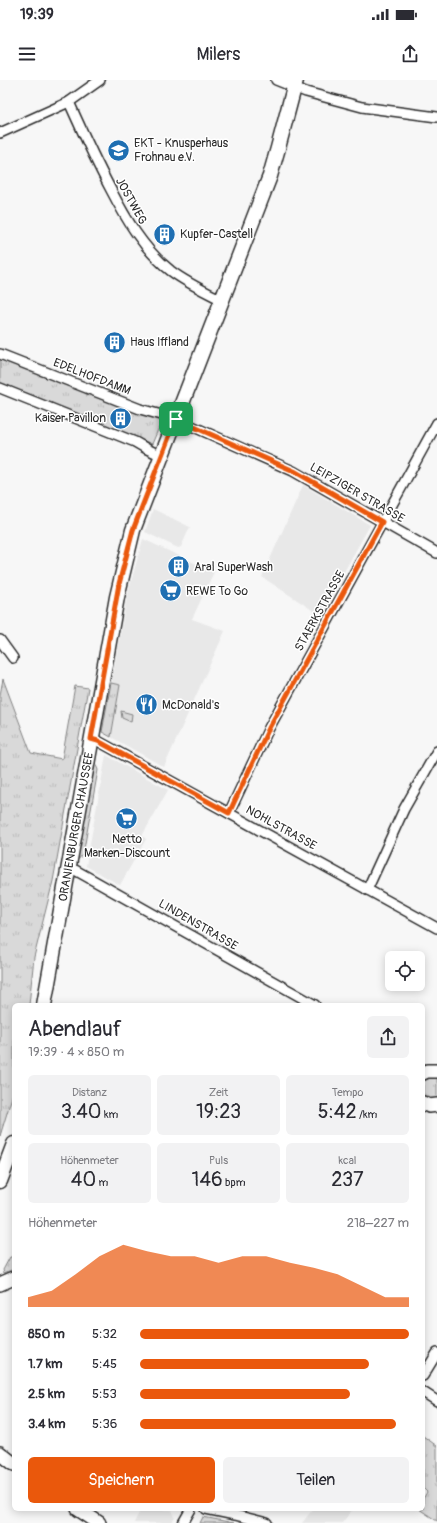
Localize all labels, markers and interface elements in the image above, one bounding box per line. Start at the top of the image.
text: 19:39 [20,5,54,24]
icon: menu [16,43,38,65]
text: Milers [197,43,240,66]
icon: share [399,43,421,65]
place label: EKT - Knusperhaus Frohnau e.V. [134,136,229,165]
school or university icon: EKT - Knusperhaus Frohnau e.V. [105,137,131,163]
street label: JOSTWEG [112,175,150,227]
building icon: Kupfer-Castell [151,221,177,247]
place label: Kupfer-Castell [180,227,253,242]
building icon: Haus Iffland [102,329,128,355]
place label: Haus Iffland [130,335,189,350]
street label: EDELHOFDAMM [51,355,133,399]
pin [159,402,193,436]
building icon: Kaiser Pavillon [108,405,134,431]
icon: arrive [165,408,187,430]
place label: Kaiser Pavillon [35,411,106,426]
street label: LEIPZIGER STRASSE [307,460,407,526]
building icon: Aral SuperWash [165,554,191,580]
place label: Aral SuperWash [194,560,273,575]
street label: STAERKSTRASSE [292,568,348,654]
supermarket icon: REWE To Go [157,578,183,604]
place label: REWE To Go [186,584,248,599]
restaurant icon: McDonald's [134,692,160,718]
place label: McDonald's [162,698,220,713]
street label: ORANIENBURGER CHAUSSEE [55,751,97,903]
street label: NOHLSTRASSE [243,802,319,854]
supermarket icon: Netto Marken-Discount [114,805,140,831]
place label: Netto Marken-Discount [84,832,170,861]
street label: LINDENSTRASSE [156,896,240,954]
map controls [385,951,425,991]
button: locate [385,951,425,991]
text: Abendlauf [28,1015,122,1043]
button: share [367,1016,409,1058]
text: 19:39 · 4 × 850 m [28,1044,124,1060]
text: Distanz [72,1086,107,1099]
text: Zeit [209,1086,228,1099]
text: Tempo [332,1086,363,1099]
text: 3.40 [61,1099,102,1124]
text: 19:23 [196,1099,241,1124]
text: 5:42 [318,1099,357,1124]
text: km [102,1108,118,1121]
text: /km [357,1108,377,1121]
text: Höhenmeter [60,1154,119,1167]
text: Puls [209,1154,228,1167]
text: kcal [339,1154,356,1167]
text: 40 [71,1167,96,1192]
text: 146 [192,1167,223,1192]
text: 237 [331,1167,364,1192]
text: m [96,1176,108,1189]
text: bpm [223,1176,245,1189]
text: Höhenmeter [28,1215,97,1231]
text: 218–227 m [347,1215,409,1231]
text: 850 m [28,1326,65,1342]
text: 5:32 [92,1326,117,1342]
text: 1.7 km [28,1356,63,1372]
text: 5:45 [92,1356,117,1372]
text: 2.5 km [28,1386,65,1402]
text: 5:53 [92,1386,117,1402]
text: 3.4 km [28,1416,65,1432]
text: 5:36 [92,1416,117,1432]
button: Speichern [28,1457,215,1503]
button: Teilen [223,1457,409,1503]

